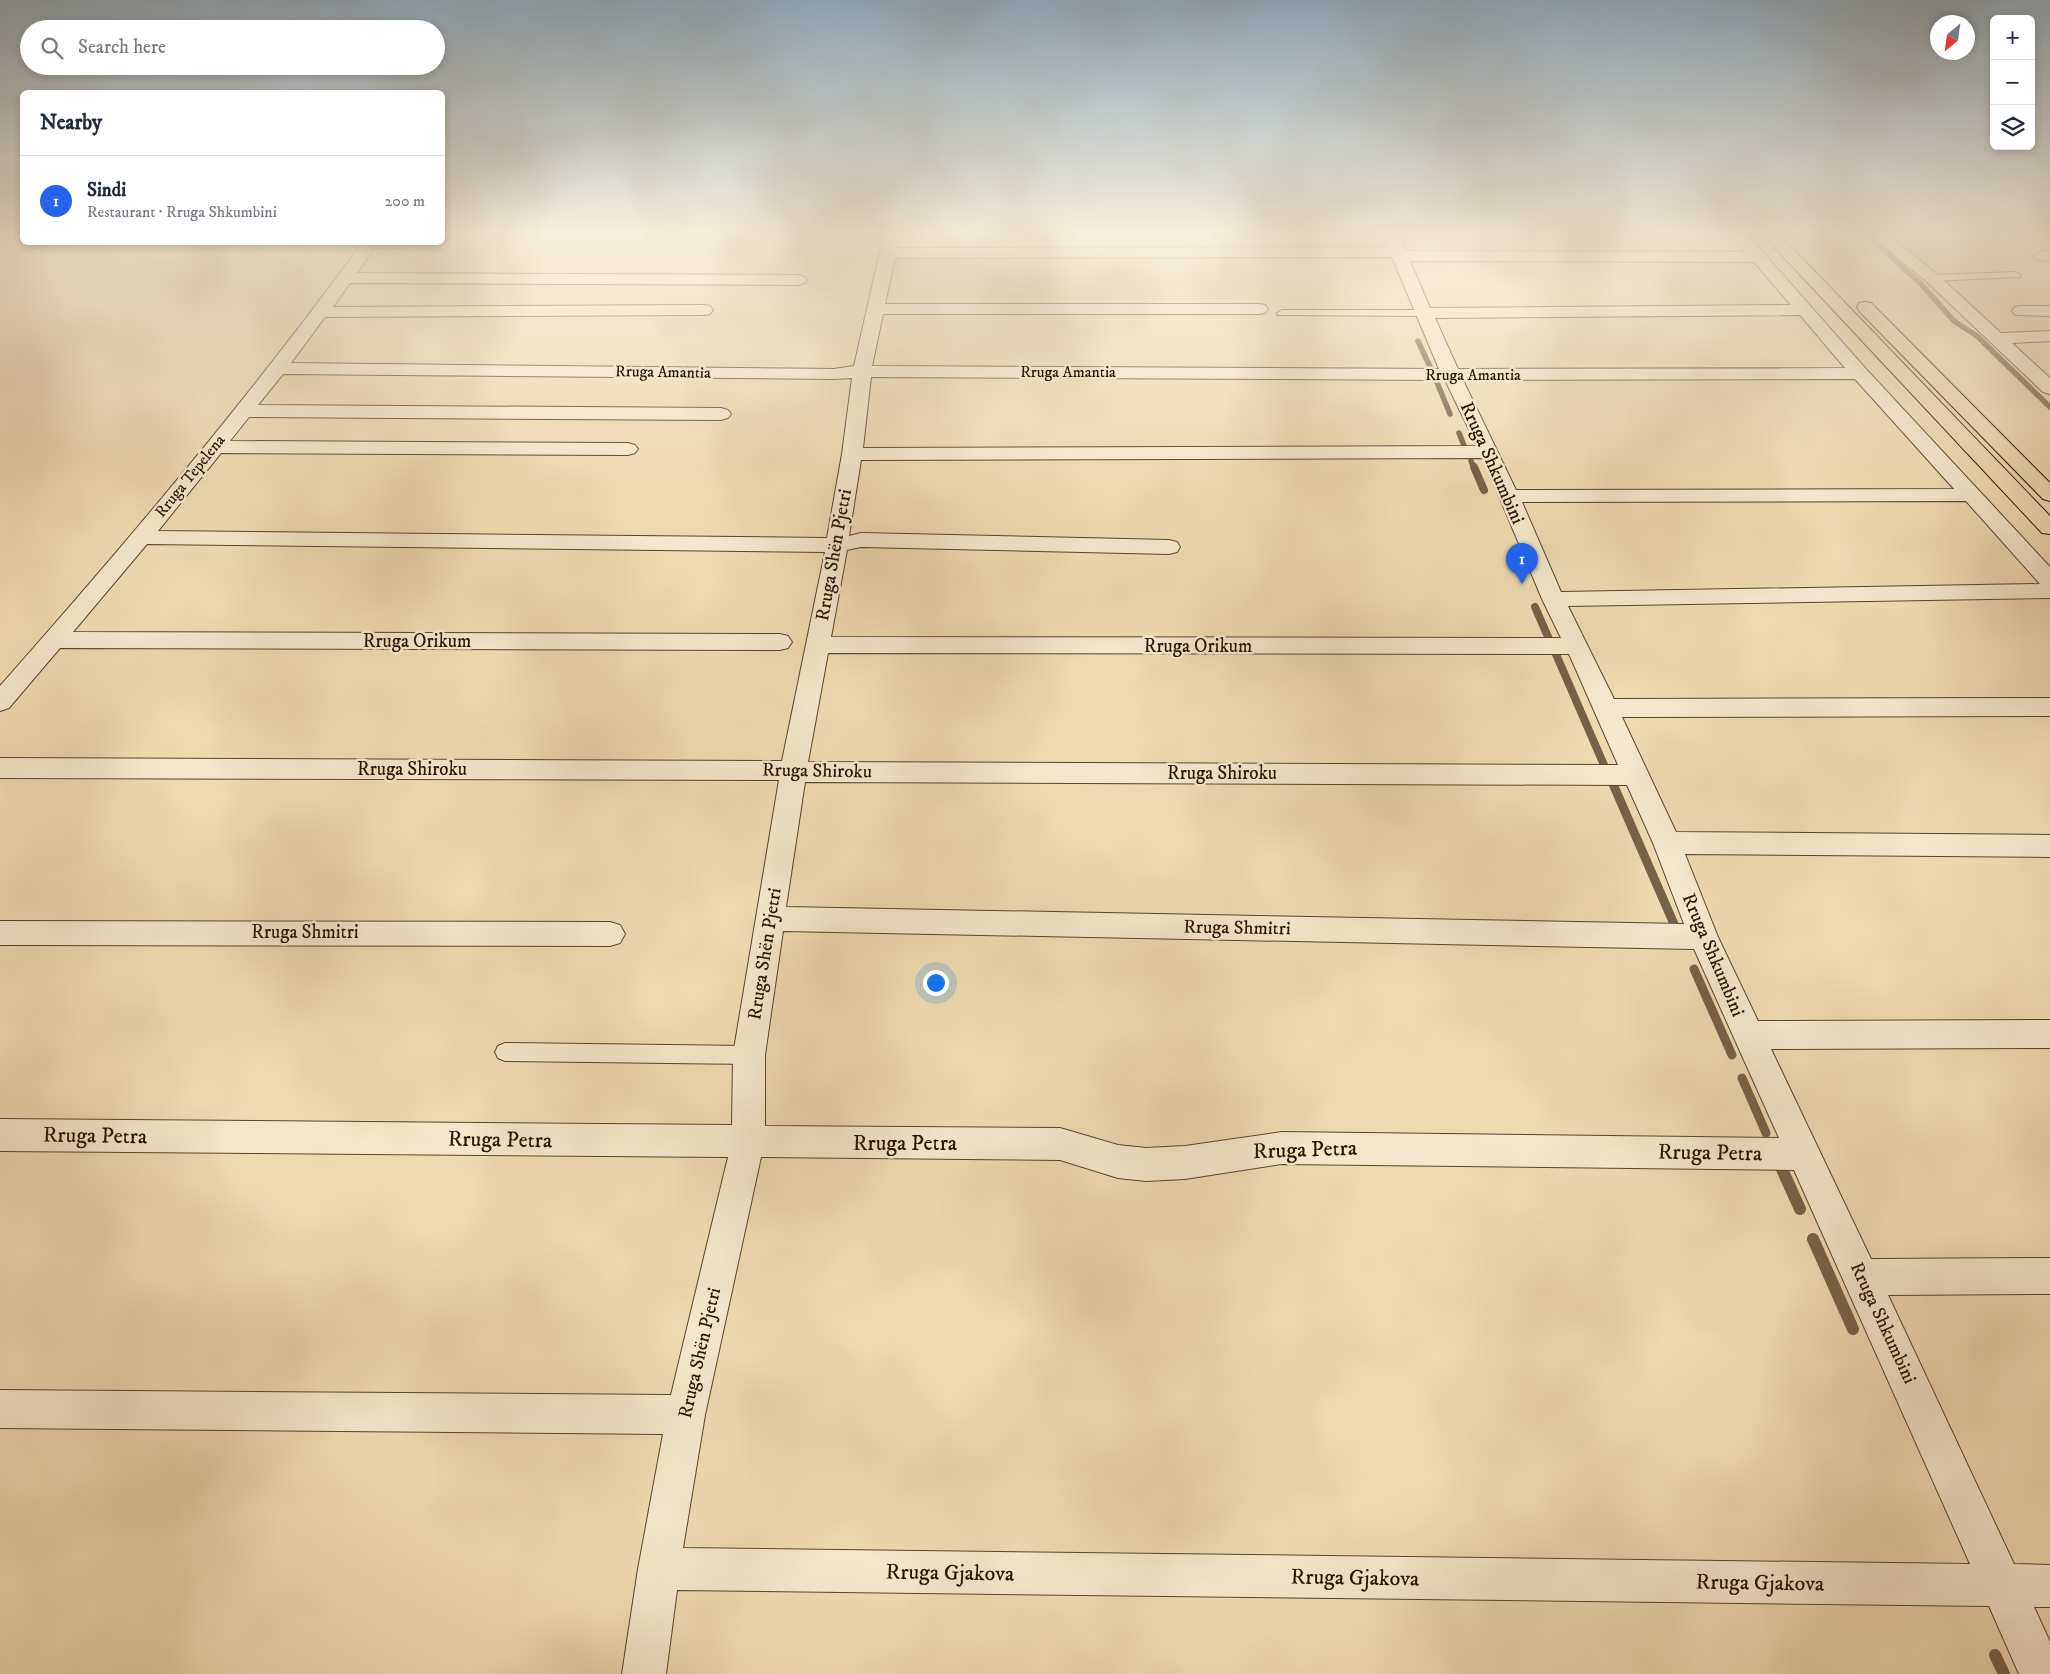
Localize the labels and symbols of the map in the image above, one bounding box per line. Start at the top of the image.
north arrow [1930,15,1975,60]
street label: Rruga Amantia [615,361,711,383]
street label: Rruga Amantia [1020,362,1116,382]
street label: Rruga Amantia [1425,365,1521,385]
street label: Rruga Shkumbini [1455,398,1529,528]
street label: Rruga Tepelena [151,430,230,521]
street label: Rruga Shën Pjetri [811,487,857,623]
pin: 1 [1506,543,1538,584]
street label: Rruga Orikum [363,630,471,653]
street label: Rruga Orikum [1144,635,1252,658]
street label: Rruga Shiroku [357,758,467,781]
street label: Rruga Shiroku [762,759,872,783]
street label: Rruga Shiroku [1167,762,1277,785]
street label: Rruga Shën Pjetri [743,886,787,1022]
street label: Rruga Shkumbini [1677,890,1749,1020]
street label: Rruga Shmitri [1183,916,1291,940]
street label: Rruga Shmitri [251,921,359,944]
your location [923,970,949,996]
street label: Rruga Petra [43,1122,148,1150]
street label: Rruga Petra [448,1126,553,1154]
street label: Rruga Petra [853,1130,958,1157]
street label: Rruga Petra [1252,1135,1358,1165]
street label: Rruga Petra [1658,1139,1763,1167]
street label: Rruga Shkumbini [1845,1259,1921,1388]
street label: Rruga Shën Pjetri [674,1285,726,1421]
street label: Rruga Gjakova [885,1558,1015,1588]
street label: Rruga Gjakova [1290,1563,1420,1593]
street label: Rruga Gjakova [1695,1568,1825,1598]

